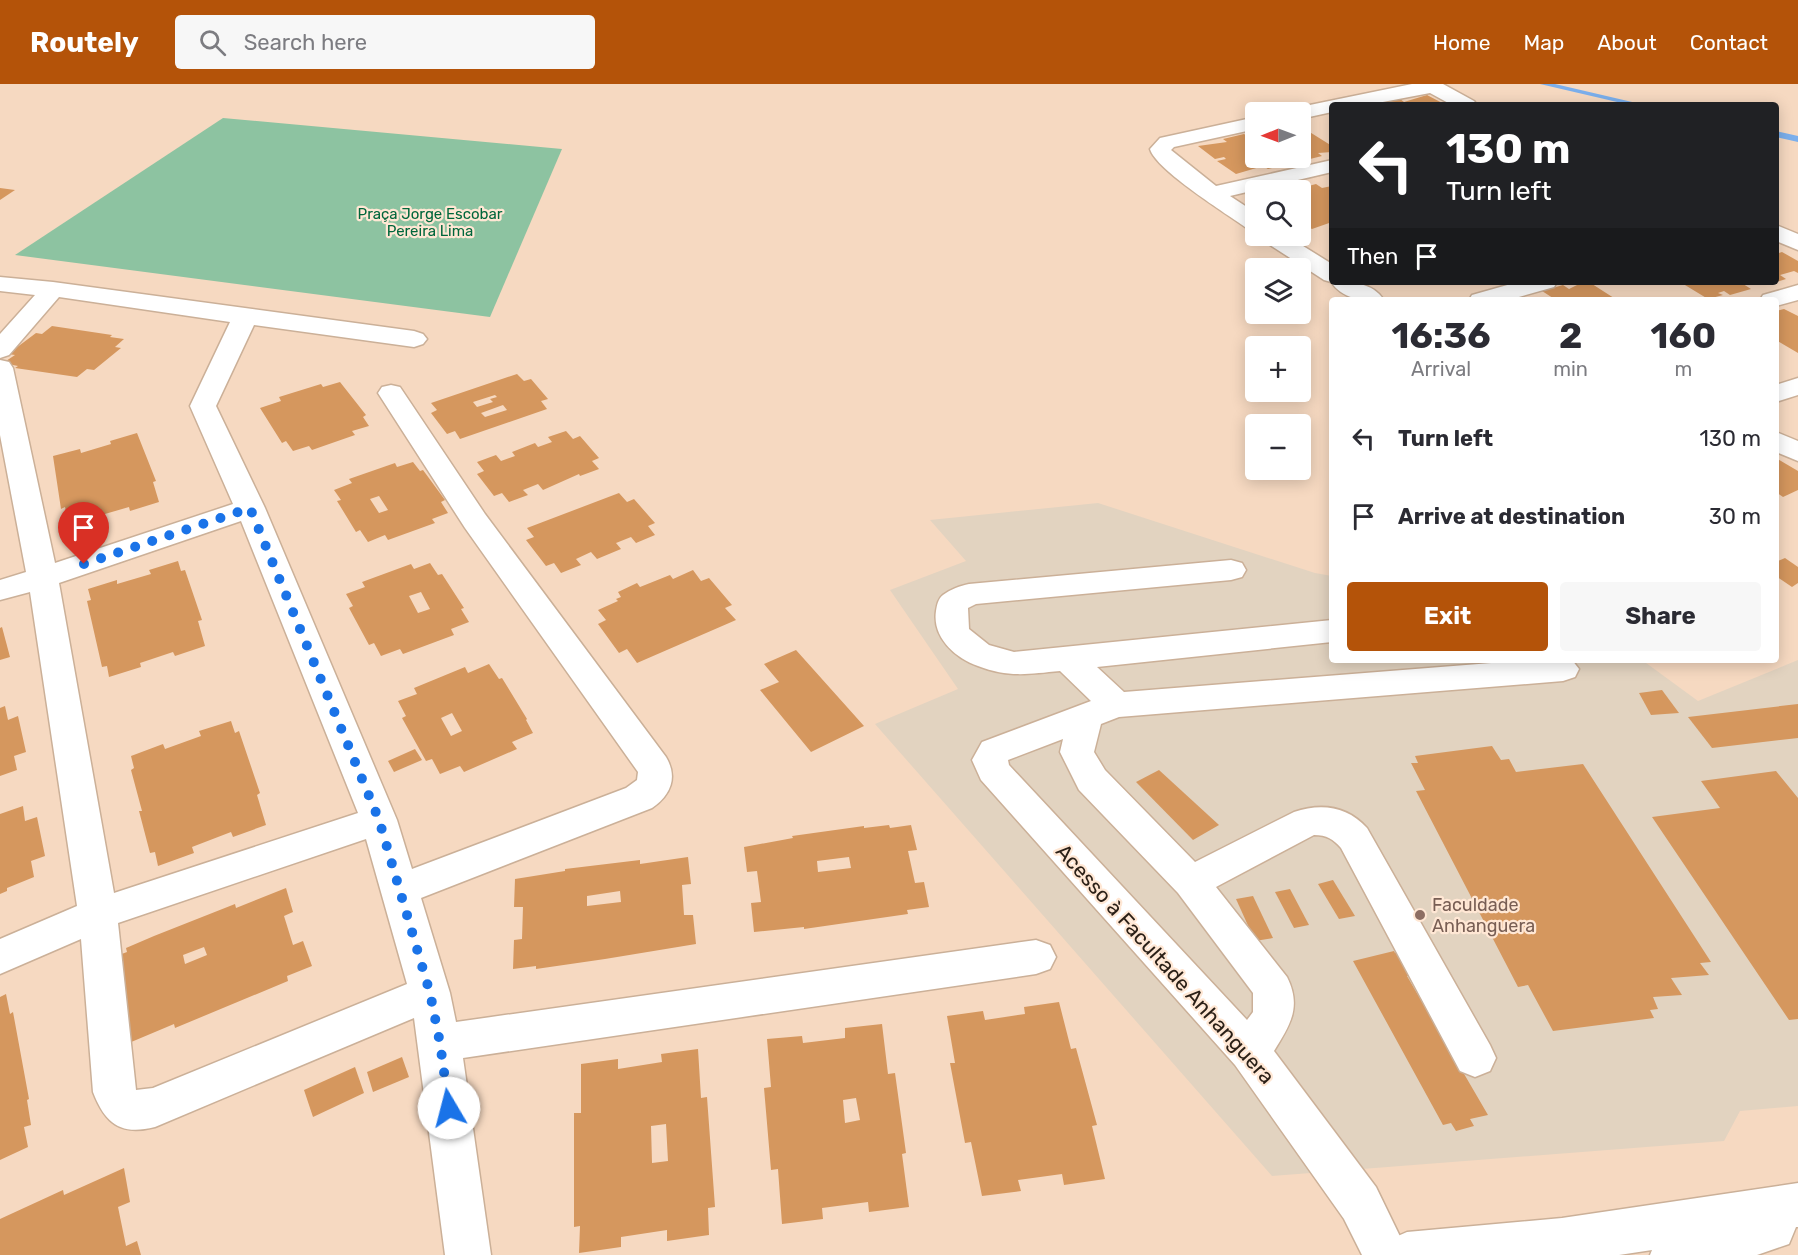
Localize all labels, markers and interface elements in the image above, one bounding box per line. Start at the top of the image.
search box [175,15,595,69]
text: Routely [30,26,139,59]
icon: search [196,26,229,59]
text: Search here [244,29,367,56]
text: Home [1433,30,1490,55]
text: Map [1523,30,1564,55]
text: About [1597,30,1657,55]
text: Contact [1690,30,1768,55]
north arrow [1245,102,1311,168]
map controls [1245,102,1311,480]
text: 130 m [1446,124,1571,174]
icon: left [1347,126,1425,204]
text: Turn left [1446,175,1551,207]
button: search [1245,180,1311,246]
park label: Praça Jorge Escobar Pereira Lima [358,205,503,240]
icon: arrive [1410,240,1443,273]
text: Then [1347,243,1398,270]
button: layers [1245,258,1311,324]
text: 16:36 [1392,314,1491,357]
text: 2 [1559,314,1582,357]
text: 160 [1651,314,1716,357]
button: + [1245,336,1311,402]
text: Arrival [1411,357,1471,381]
text: min [1553,357,1588,381]
text: m [1675,357,1692,381]
button: − [1245,414,1311,480]
icon: left [1347,422,1380,455]
text: Turn left [1398,425,1493,452]
text: 130 m [1699,425,1761,452]
icon: arrive [1347,500,1380,533]
pin [58,502,109,564]
text: Arrive at destination [1398,503,1625,530]
text: 30 m [1709,503,1761,530]
icon: arrive [67,511,100,544]
button: Exit [1347,582,1548,651]
button: Share [1560,582,1761,651]
street label: Acesso à Facultade Anhanguera [1051,839,1280,1089]
place label: Faculdade Anhanguera [1432,894,1535,937]
marker: Faculdade Anhanguera [1413,908,1427,922]
position arrow [417,1076,481,1140]

